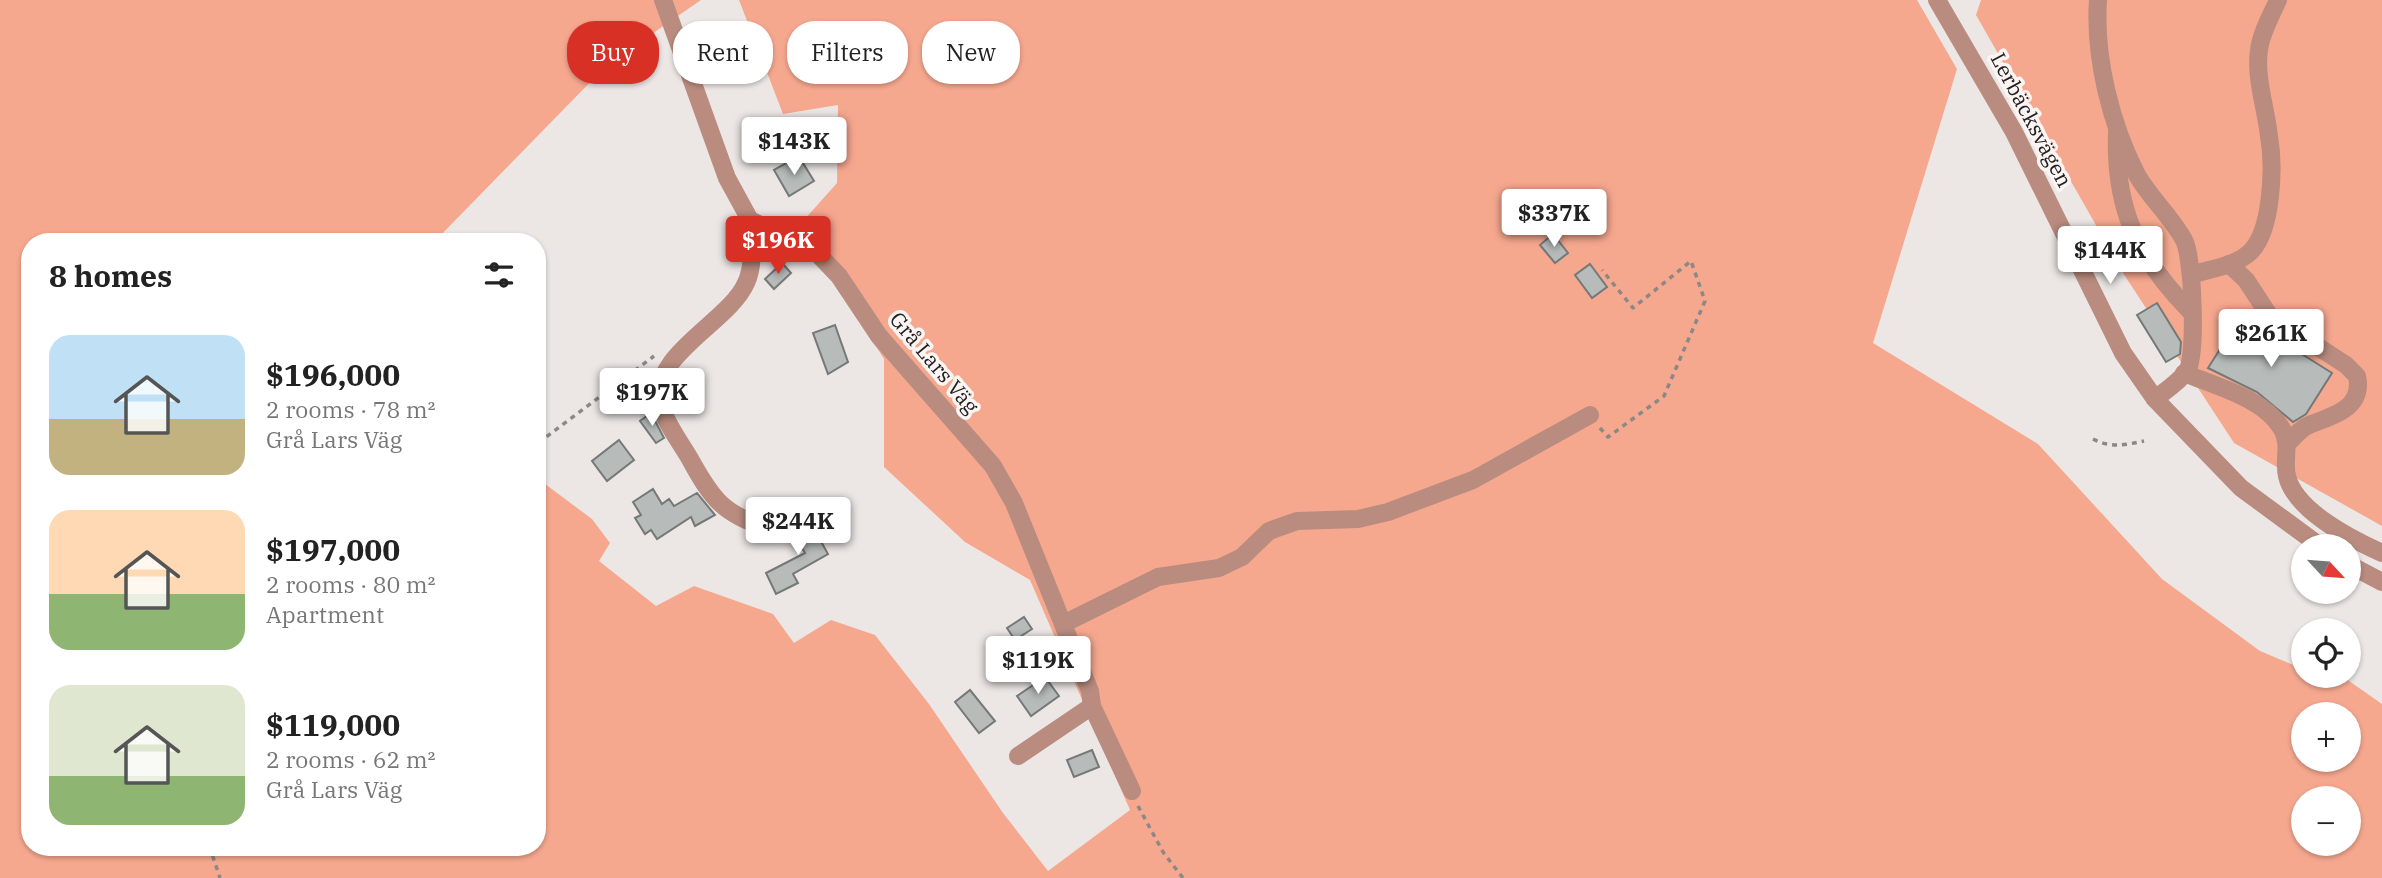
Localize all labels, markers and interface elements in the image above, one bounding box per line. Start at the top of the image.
chip: Buy [567,21,659,84]
chip: Rent [673,21,773,84]
chip: Filters [787,21,908,84]
chip: New [922,21,1020,84]
street label: Lerbäcksvägen [1985,47,2079,192]
pin: $143K [745,118,843,177]
text: $143K [758,125,830,155]
pin: $337K [1505,190,1603,249]
text: $337K [1518,197,1590,227]
pin: $196K [729,216,827,276]
text: $196K [742,224,814,254]
pin: $144K [2061,226,2159,286]
text: $144K [2074,234,2146,264]
text: 8 homes [49,256,172,295]
icon: filters [480,256,518,294]
street label: Grå Lars Väg [884,306,986,419]
pin: $261K [2222,310,2320,369]
text: $261K [2235,317,2307,347]
text: $196,000 [266,355,400,394]
icon: home [105,363,189,447]
pin: $197K [603,368,701,428]
text: $197K [616,376,688,406]
text: 2 rooms · 78 m² [266,394,436,424]
text: Grå Lars Väg [266,424,402,454]
pin: $244K [749,498,847,557]
text: $244K [762,505,834,535]
text: $197,000 [266,530,400,569]
north arrow [2291,534,2361,604]
map controls [2291,534,2361,856]
icon: home [105,538,189,622]
text: 2 rooms · 80 m² [266,569,436,599]
text: Apartment [266,599,384,629]
button: locate [2291,618,2361,688]
pin: $119K [989,636,1087,696]
text: $119K [1002,644,1074,674]
button: + [2291,702,2361,772]
text: $119,000 [266,705,400,744]
icon: home [105,713,189,797]
text: 2 rooms · 62 m² [266,744,436,774]
text: Grå Lars Väg [266,774,402,804]
button: − [2291,786,2361,856]

